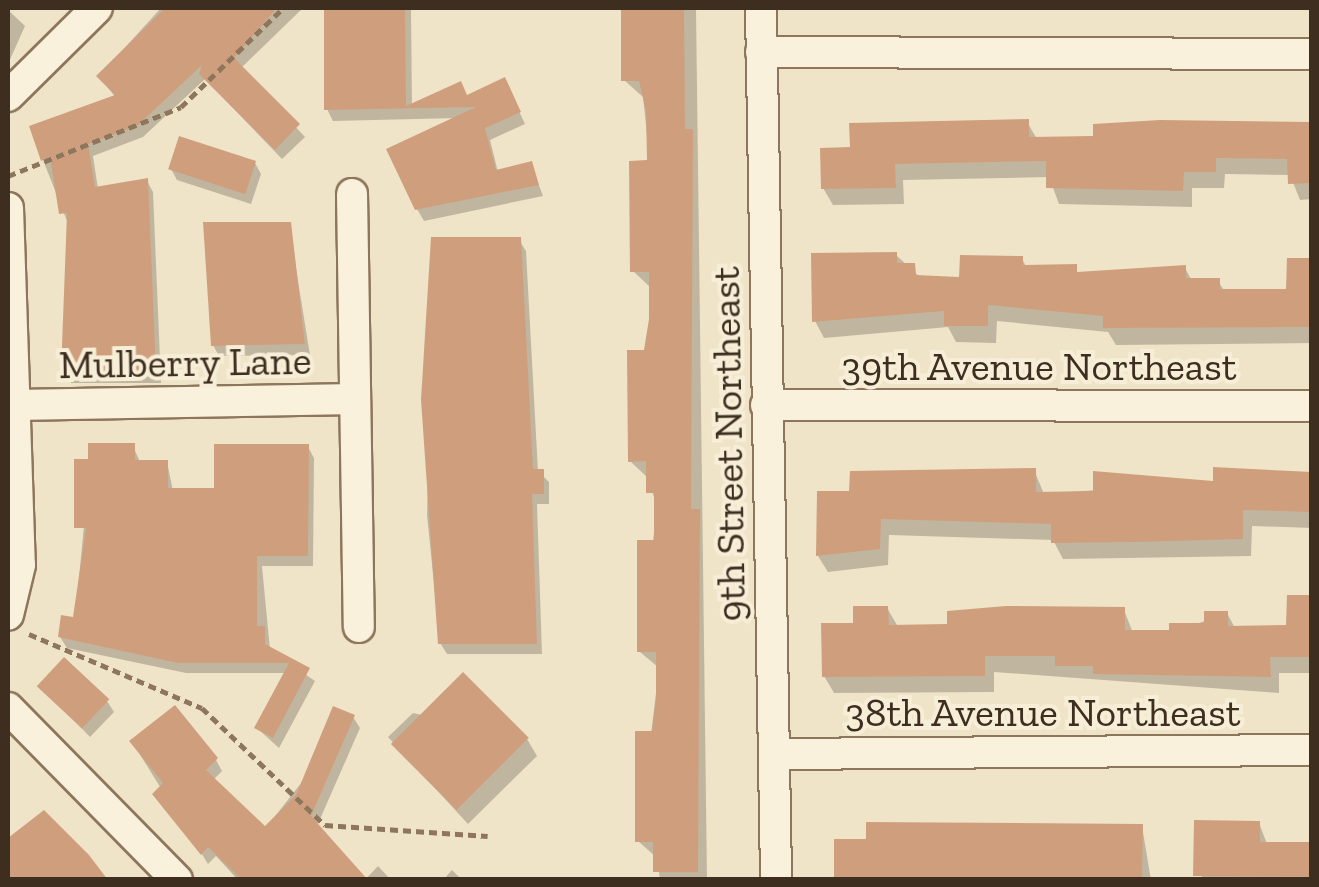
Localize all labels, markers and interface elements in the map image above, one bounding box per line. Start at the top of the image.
street label: 9th Street Northeast [701,266,755,622]
street label: Mulberry Lane [58,336,312,388]
street label: 39th Avenue Northeast [841,342,1237,390]
street label: 38th Avenue Northeast [845,688,1241,736]

